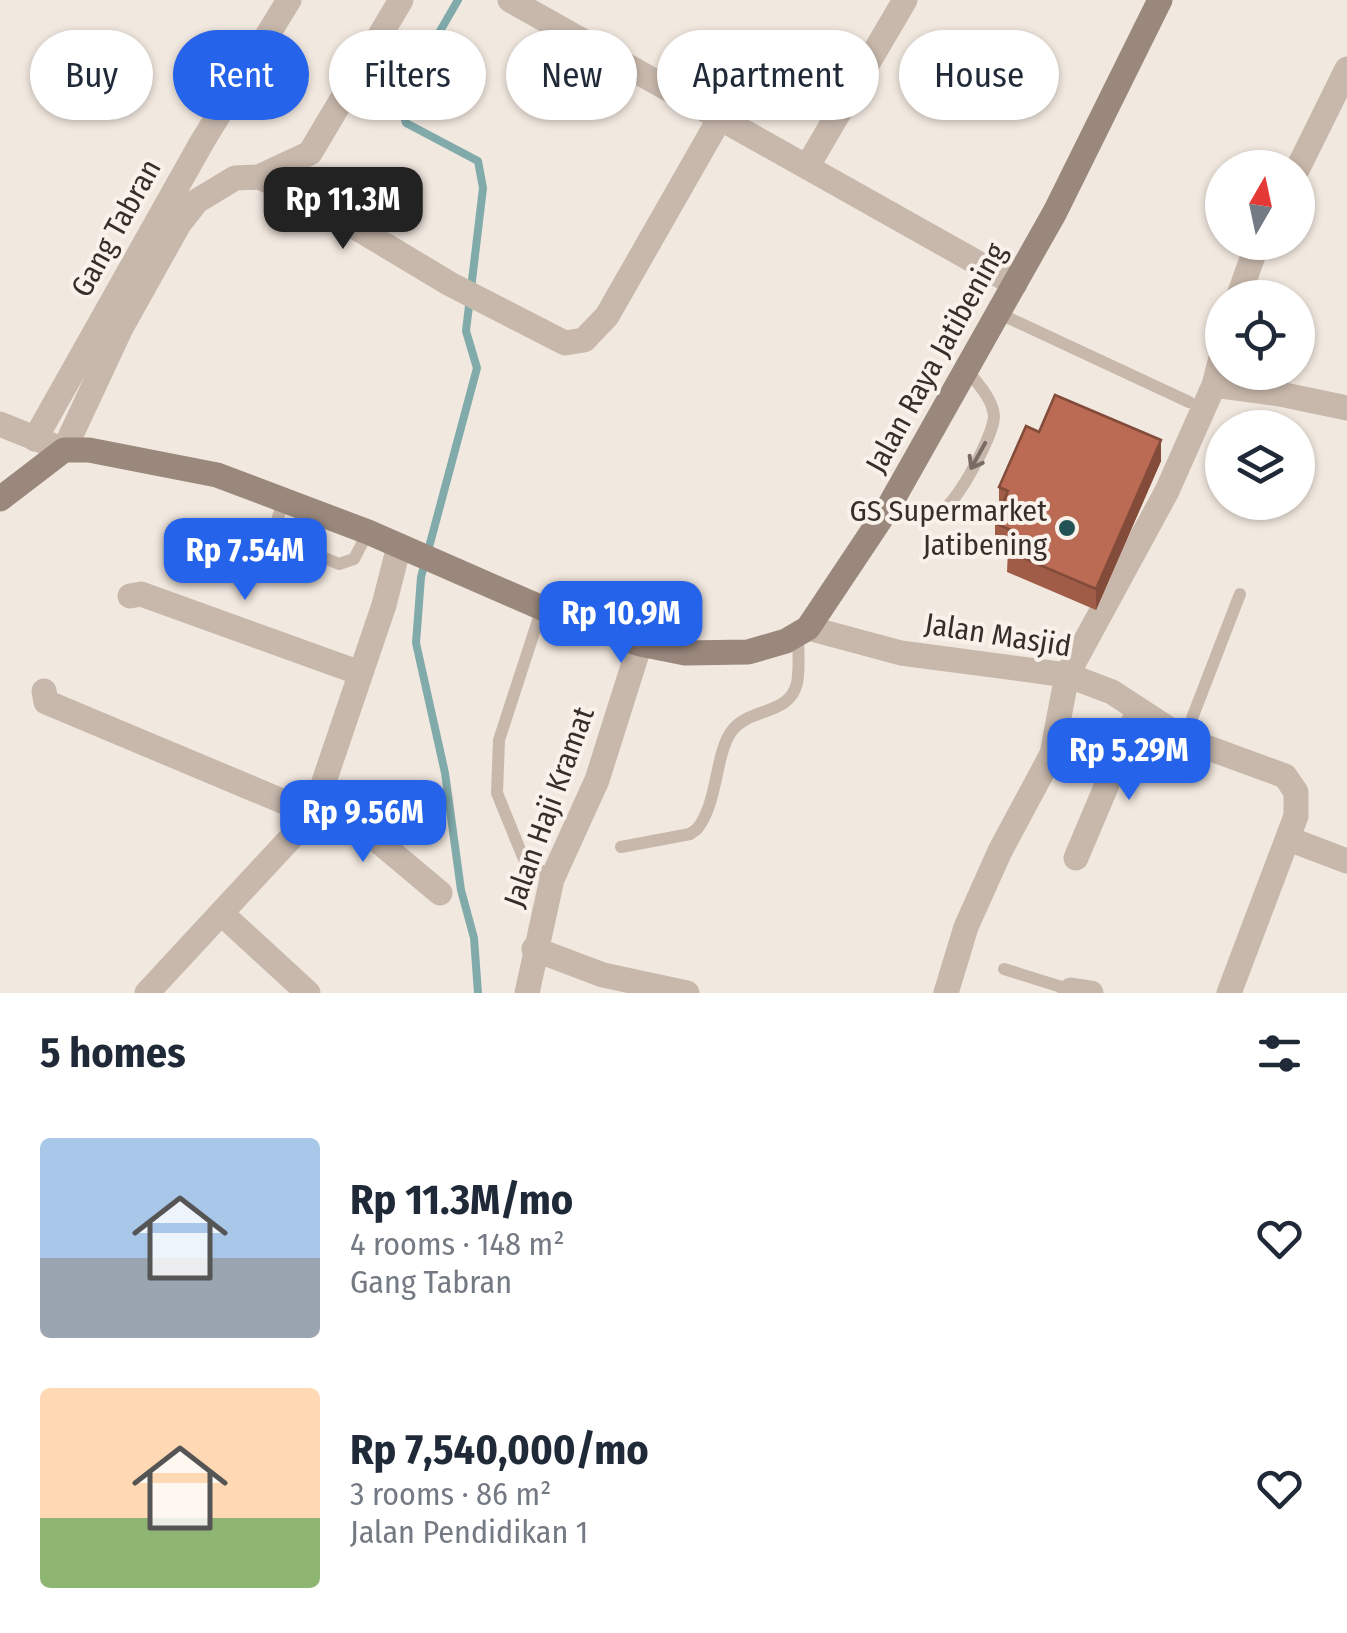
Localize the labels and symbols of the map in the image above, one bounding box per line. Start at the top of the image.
north arrow [1205,150,1315,260]
street label: Gang Tabran [63,153,169,303]
pin: Rp 11.3M [240,167,446,252]
street label: Jalan Raya Jatibening [858,236,1015,479]
one-way arrow [968,440,988,470]
place label: GS Supermarket Jatibening [849,493,1048,563]
marker: GS Supermarket Jatibening [1056,517,1078,539]
pin: Rp 7.54M [142,518,348,603]
pin: Rp 10.9M [518,581,724,666]
street label: Jalan Masjid [922,606,1074,664]
street label: Jalan Haji Kramat [496,702,602,912]
pin: Rp 5.29M [1026,718,1232,803]
pin: Rp 9.56M [260,780,466,865]

